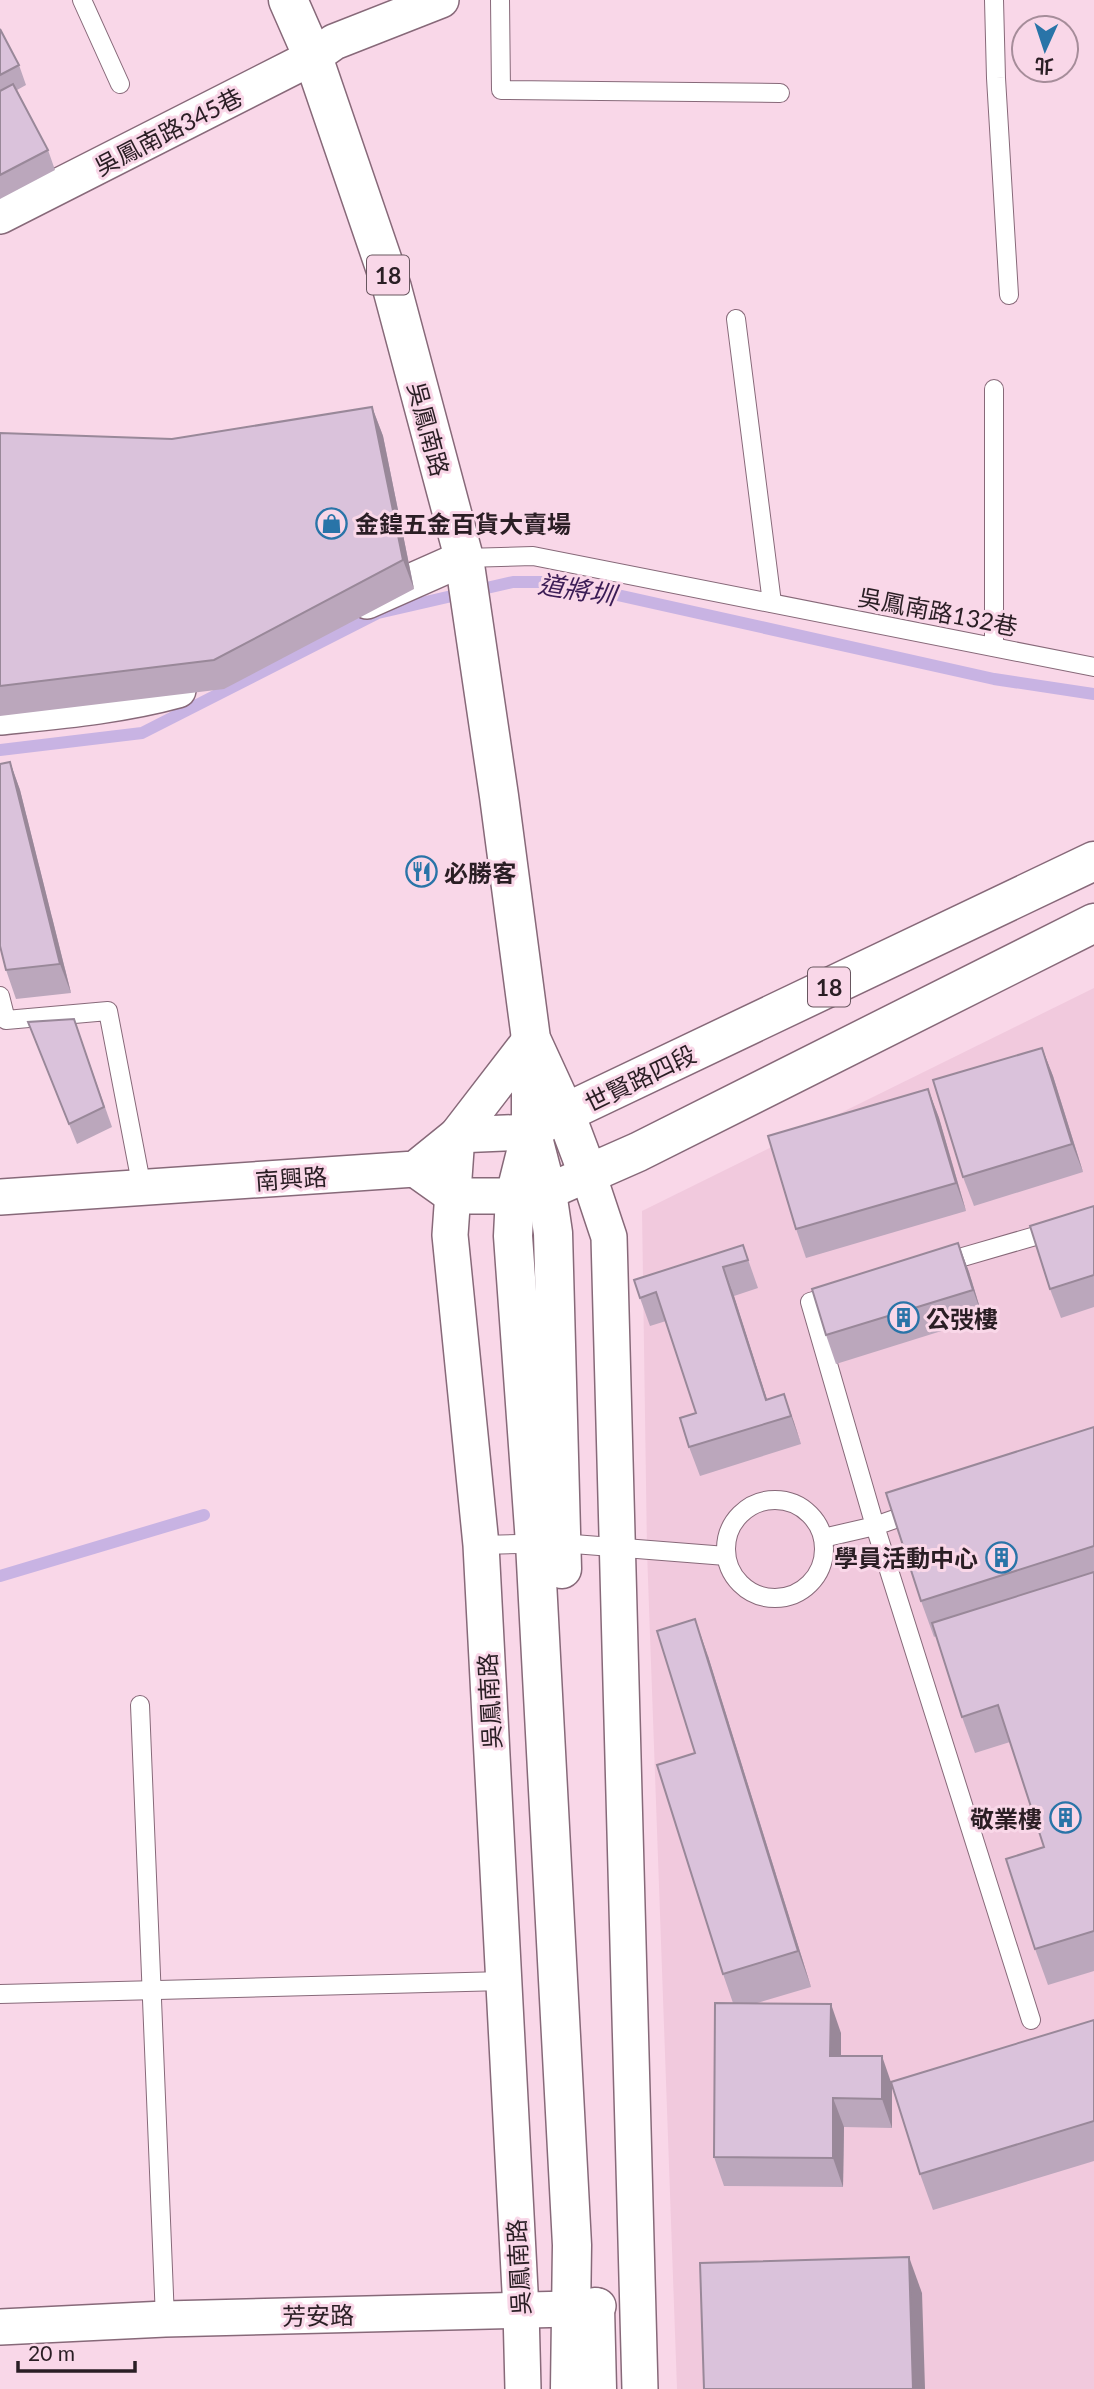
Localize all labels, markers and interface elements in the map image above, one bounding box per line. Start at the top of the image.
north arrow [1010,14,1080,84]
text: 北 [1034,54,1054,78]
street label: 吳鳳南路345巷 [89,81,247,181]
road number: 18 [367,256,409,294]
street label: 吳鳳南路 [403,379,455,479]
shop icon: 金鍠五金百貨大賣場 [315,506,349,540]
place label: 金鍠五金百貨大賣場 [355,509,571,538]
water label: 道將圳 [536,567,622,612]
street label: 吳鳳南路132巷 [856,581,1020,641]
restaurant icon: 必勝客 [404,855,438,889]
place label: 必勝客 [444,858,516,887]
road number: 18 [808,968,850,1006]
street label: 世賢路四段 [580,1039,700,1117]
street label: 南興路 [254,1161,328,1195]
building icon: 公弢樓 [886,1301,920,1335]
place label: 公弢樓 [926,1304,998,1333]
building icon: 學員活動中心 [984,1540,1018,1574]
place label: 學員活動中心 [834,1543,978,1572]
street label: 吳鳳南路 [472,1652,506,1750]
building icon: 敬業樓 [1048,1801,1082,1835]
place label: 敬業樓 [970,1804,1042,1833]
street label: 吳鳳南路 [501,2218,535,2316]
street label: 芳安路 [282,2300,354,2330]
scale bar [18,2330,135,2374]
text: 20 m [28,2340,75,2365]

